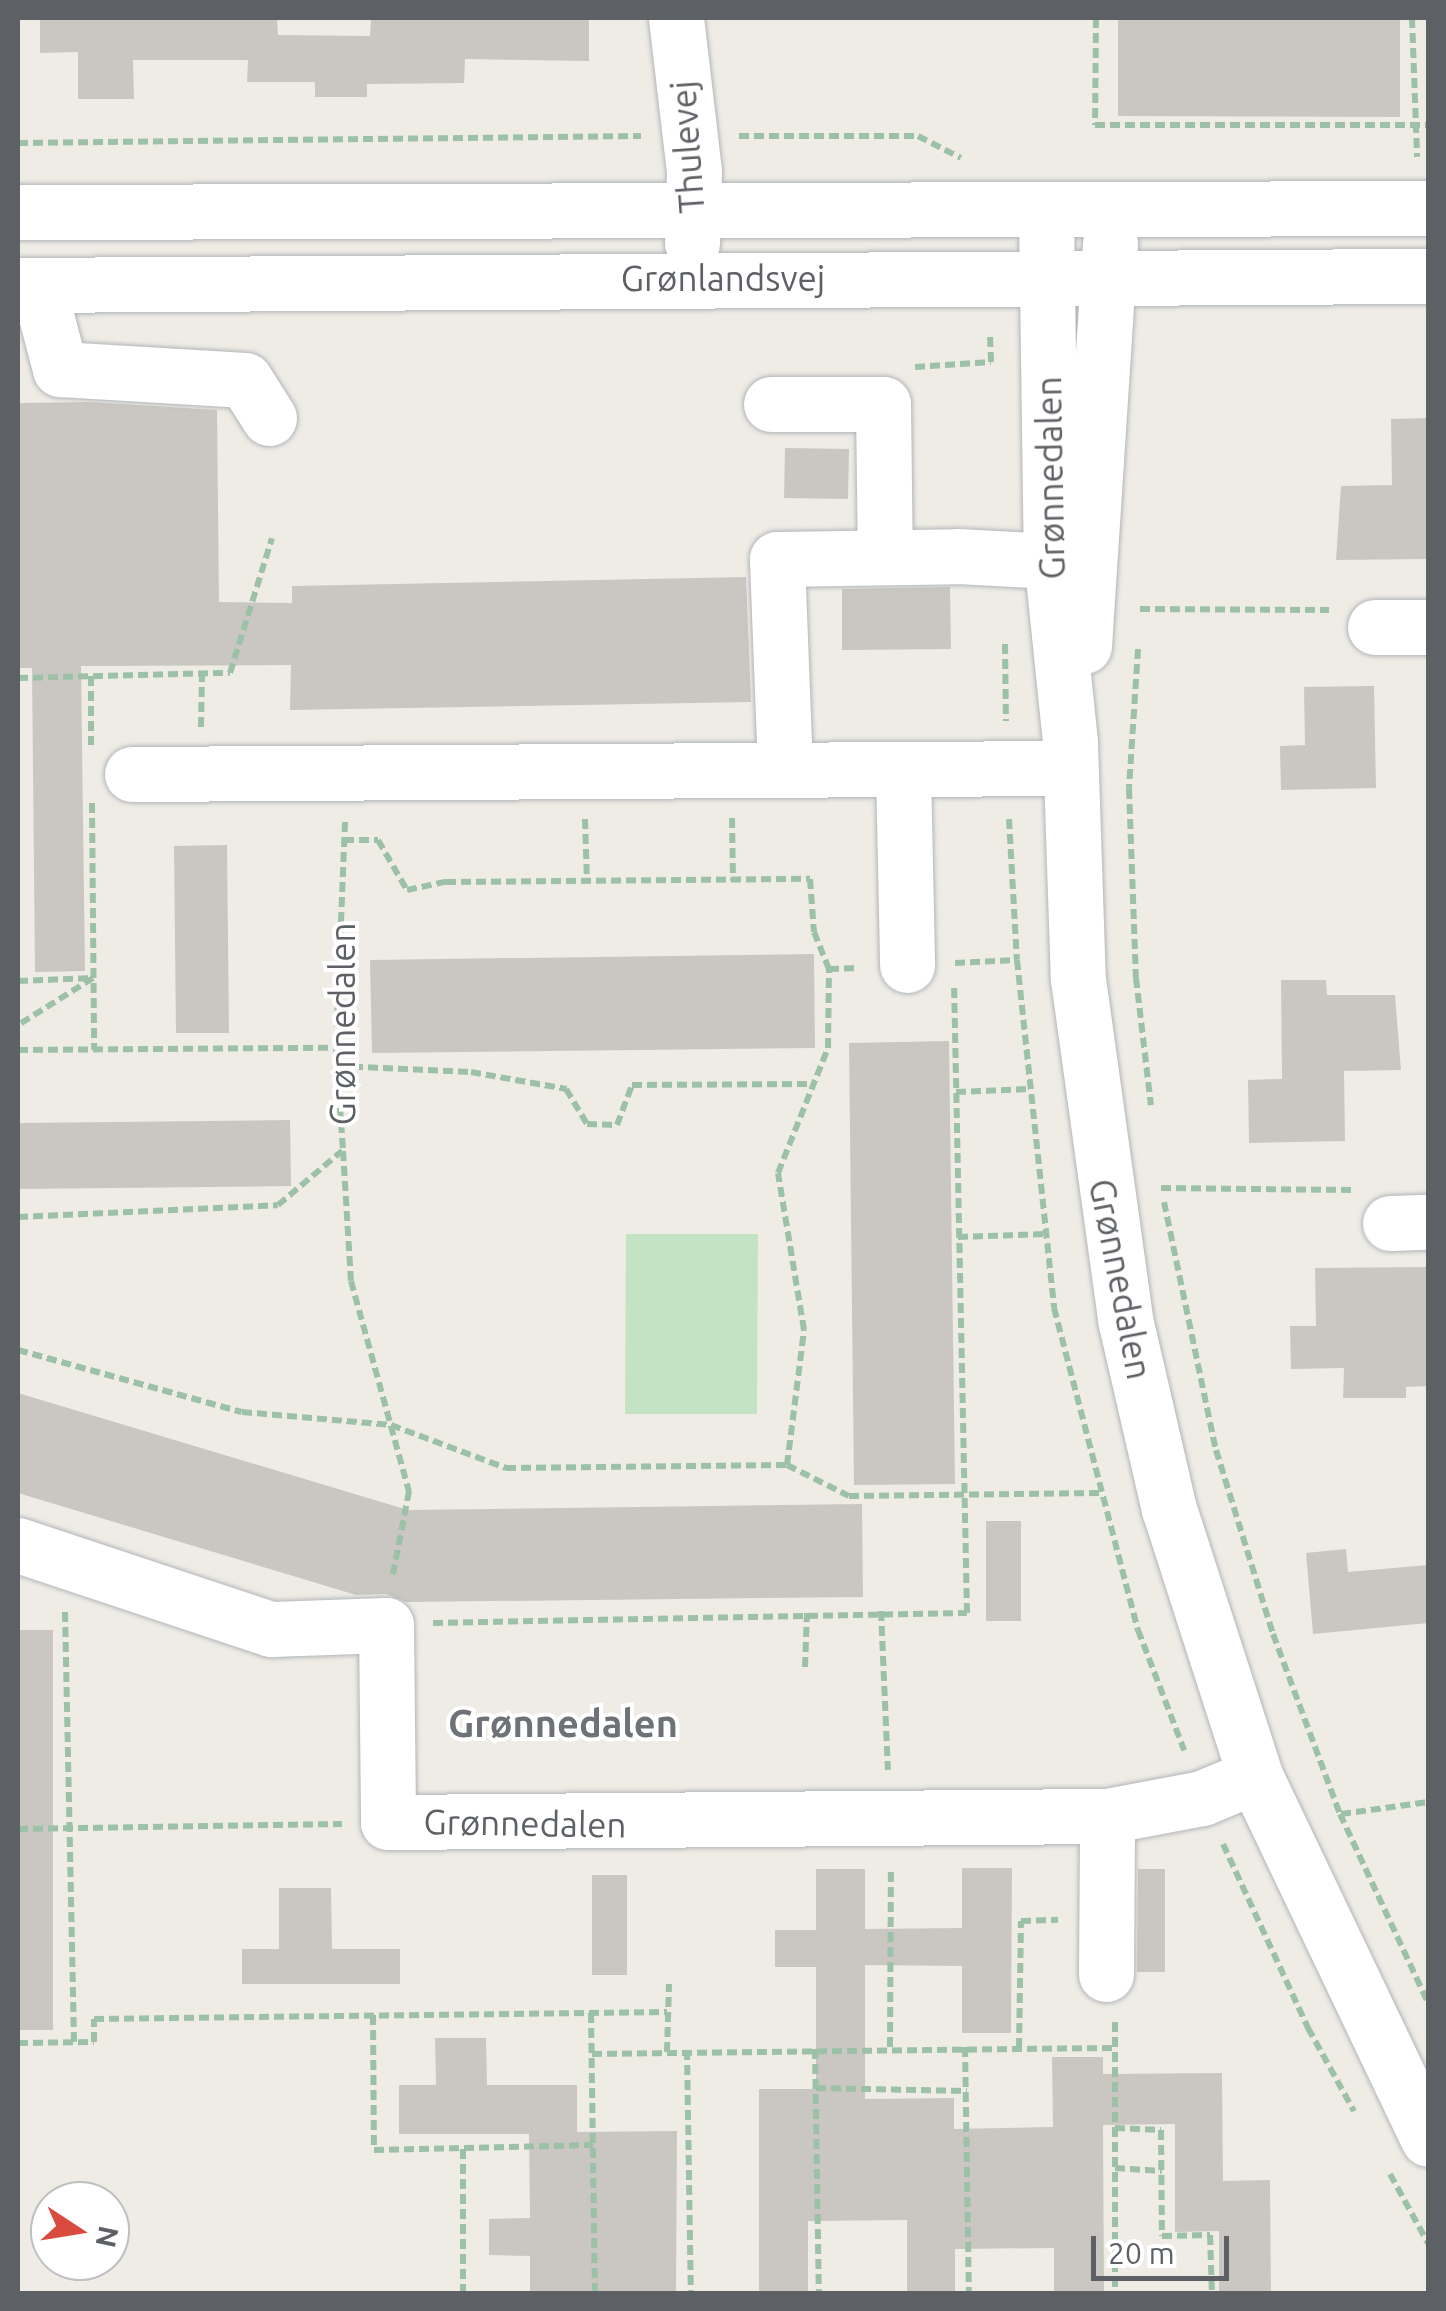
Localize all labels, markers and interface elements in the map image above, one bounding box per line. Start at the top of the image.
street label: Thulevej [661,79,713,215]
street label: Grønlandsvej [621,257,825,299]
street label: Grønnedalen [1027,376,1073,580]
street label: Grønnedalen [321,922,363,1126]
street label: Grønnedalen [1081,1175,1161,1383]
district label: Grønnedalen [448,1701,678,1747]
street label: Grønnedalen [423,1800,627,1846]
north arrow [30,2181,130,2281]
scale bar [1096,2216,1234,2278]
text: N [91,2223,125,2250]
text: 20 m [1108,2236,1175,2270]

